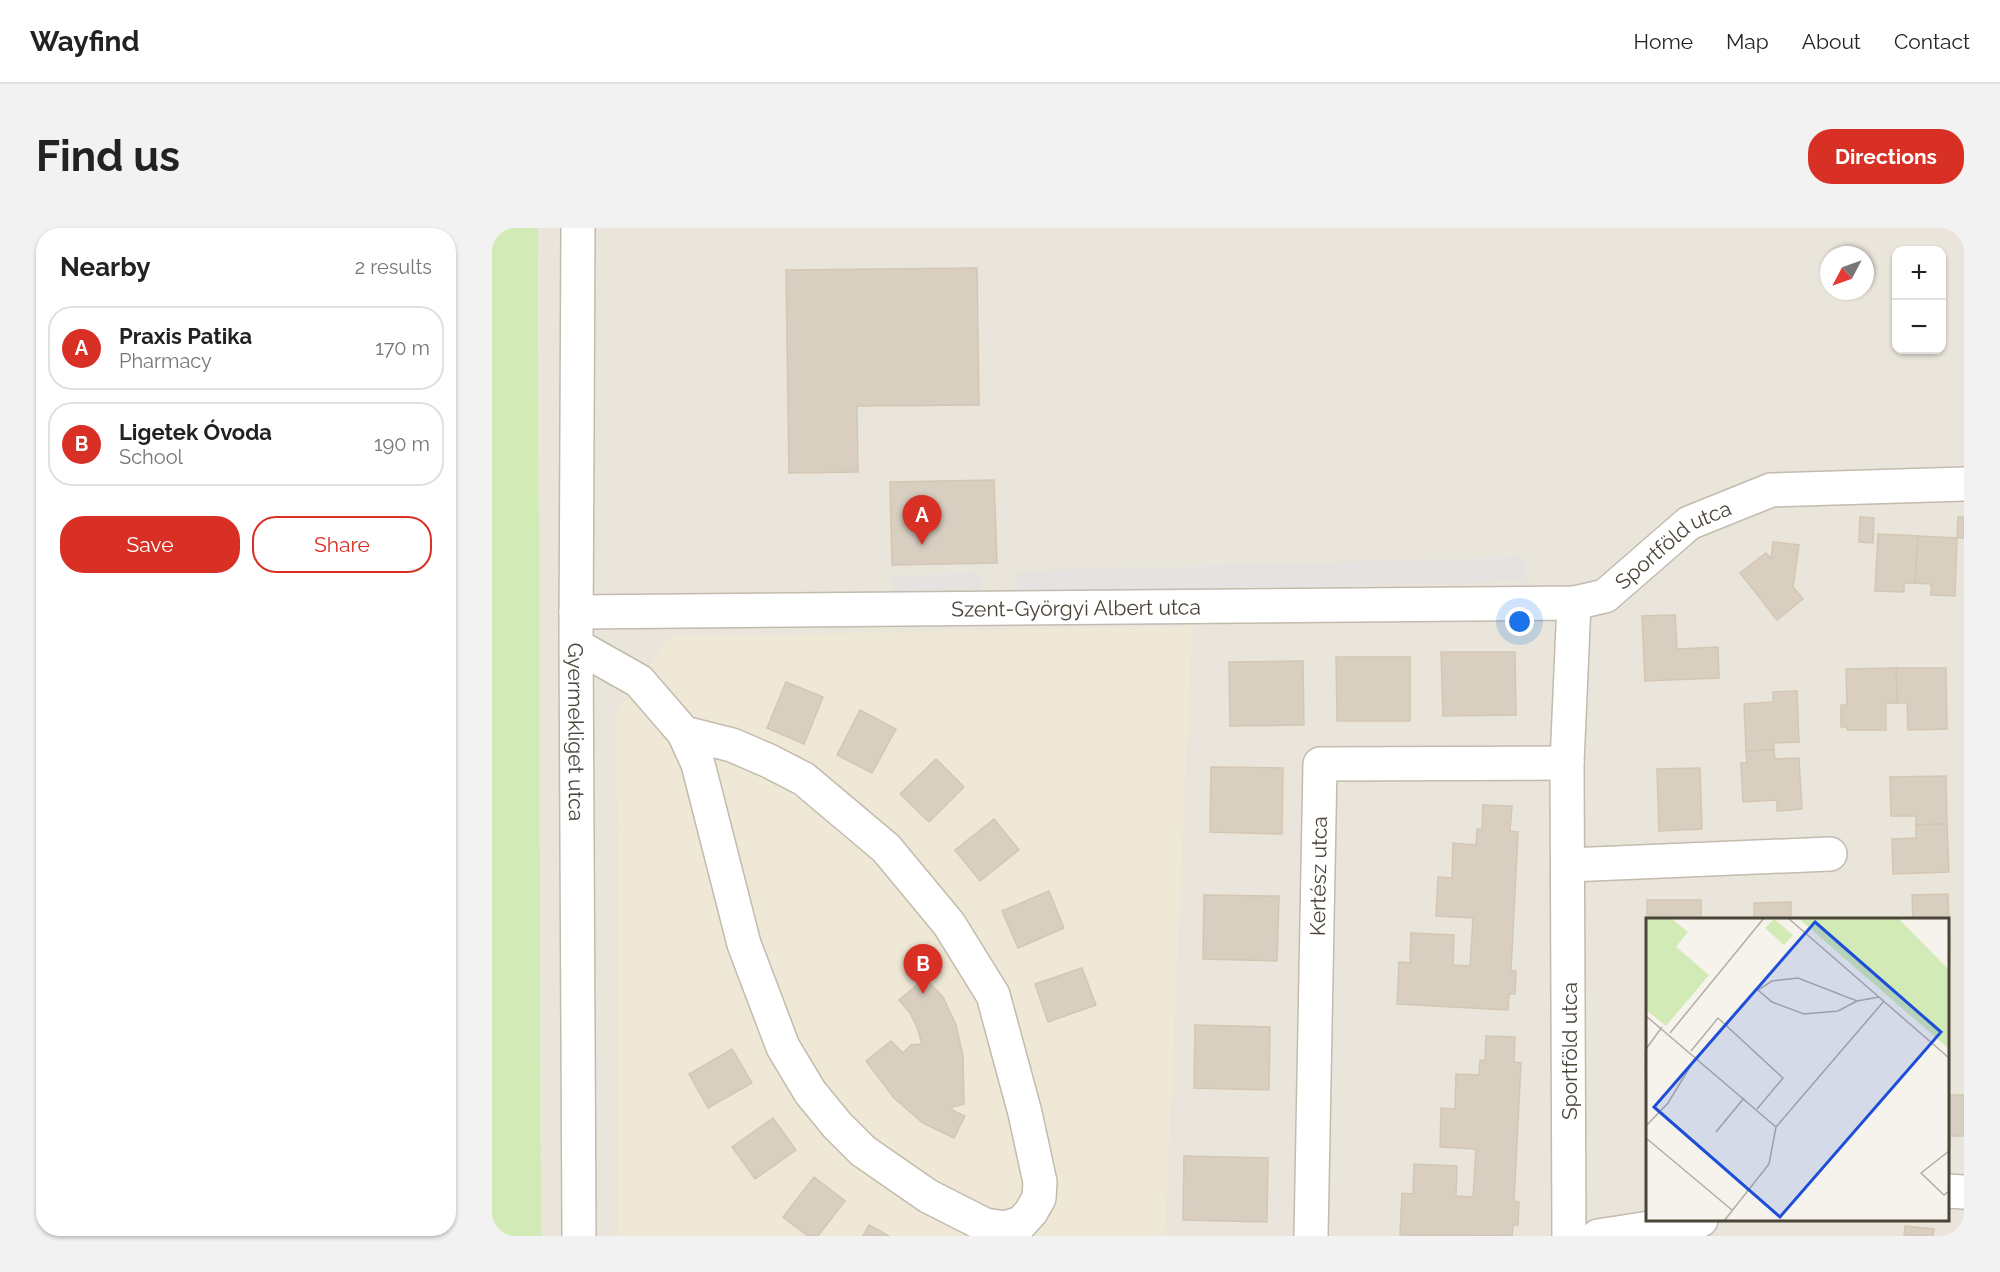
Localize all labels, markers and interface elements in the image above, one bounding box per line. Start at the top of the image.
text: Wayfind [30,25,140,58]
text: Home [1634,29,1693,54]
text: Map [1726,29,1769,54]
text: About [1802,29,1861,54]
text: Contact [1894,29,1970,54]
button: Directions [1808,129,1964,184]
text: Find us [36,132,180,181]
north arrow [1820,246,1874,300]
map controls [1892,246,1946,354]
button: + [1892,246,1946,300]
text: Nearby [60,252,150,282]
text: 2 results [355,255,432,279]
button: − [1892,300,1946,354]
text: Praxis Patika [119,323,252,349]
text: A [75,336,88,360]
text: 170 m [375,336,430,360]
text: Pharmacy [119,349,212,373]
text: Ligetek Óvoda [119,419,272,445]
text: B [75,432,88,456]
text: 190 m [374,432,430,456]
text: School [119,445,183,469]
street label: Sportföld utca [1610,495,1734,594]
pin: A [902,496,942,545]
button: Save [60,516,240,573]
button: Share [252,516,432,573]
street label: Szent-Györgyi Albert utca [951,594,1201,621]
your location [1505,607,1534,636]
street label: Gyermekliget utca [564,643,589,821]
street label: Kertész utca [1304,816,1332,936]
inset map [1646,918,1949,1221]
pin: B [904,944,942,994]
street label: Sportföld utca [1557,982,1582,1120]

